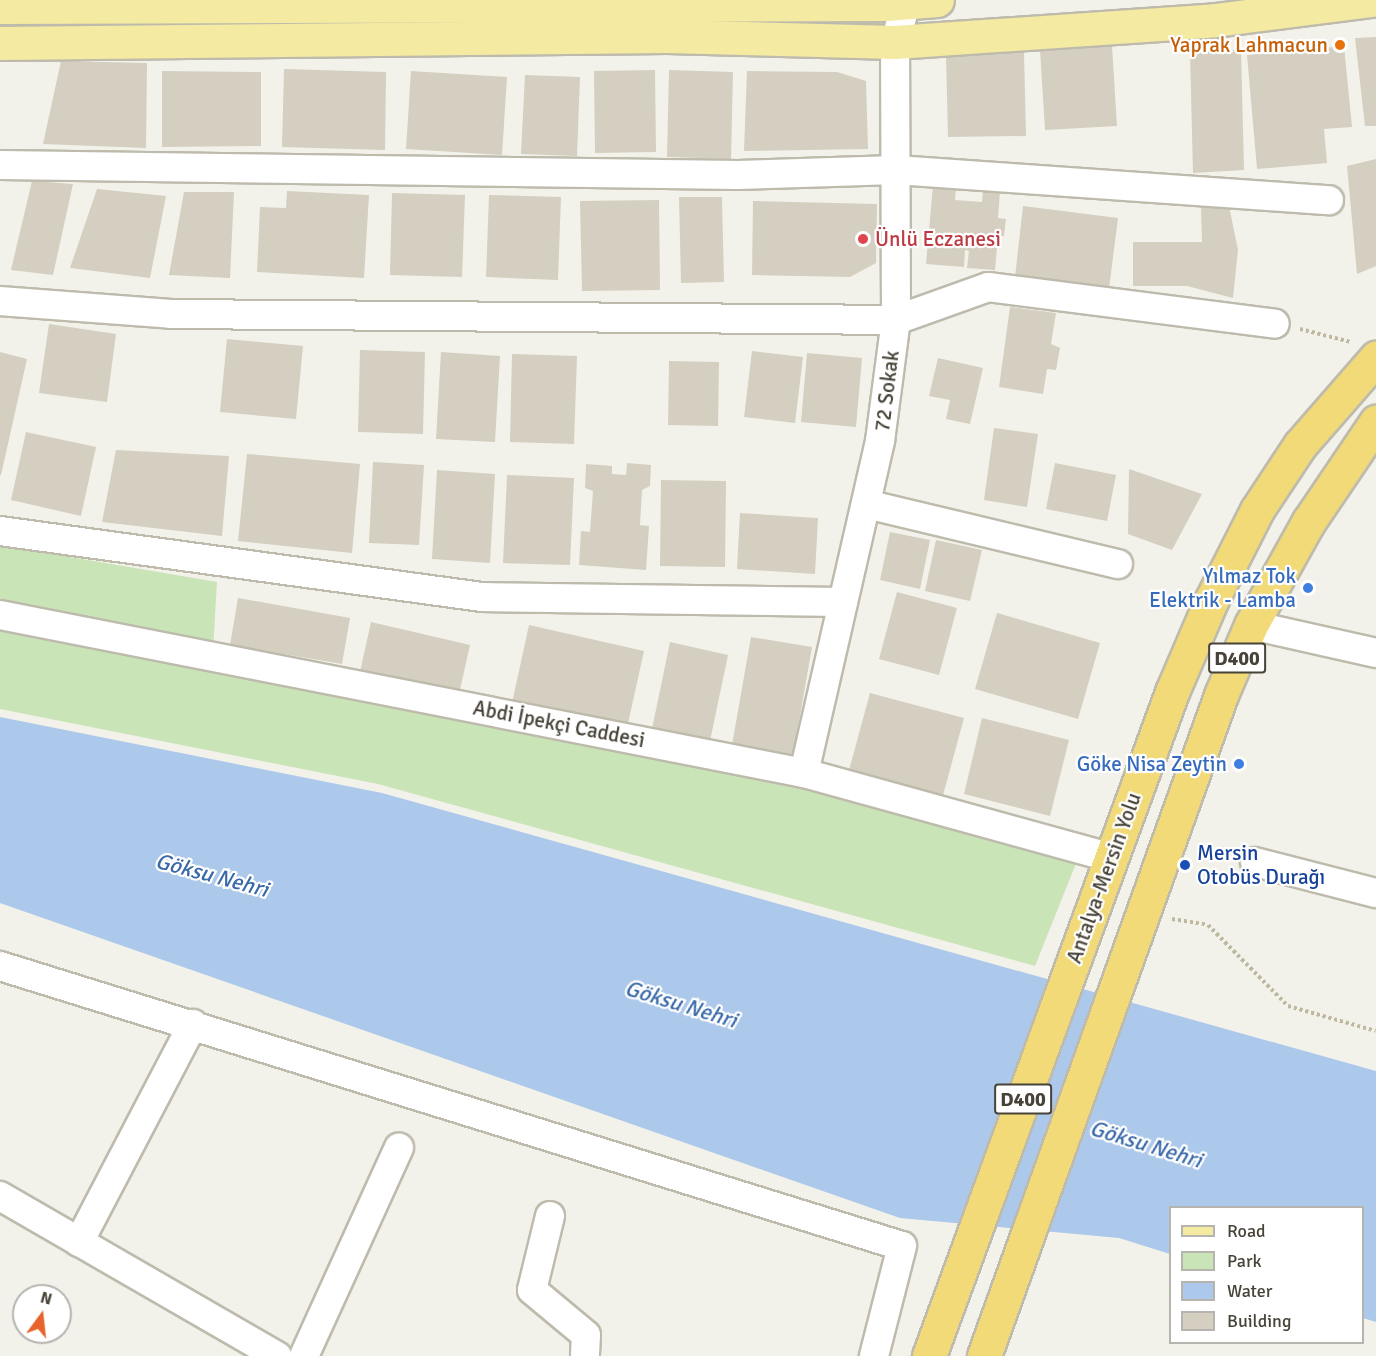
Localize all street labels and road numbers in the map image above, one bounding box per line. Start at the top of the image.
street label: 72 Sokak [870,349,904,433]
road number: D400 [1207,641,1267,675]
street label: Abdi İpekçi Caddesi [471,695,647,753]
street label: Antalya-Mersin Yolu [1061,789,1147,967]
road number: D400 [993,1082,1053,1116]

